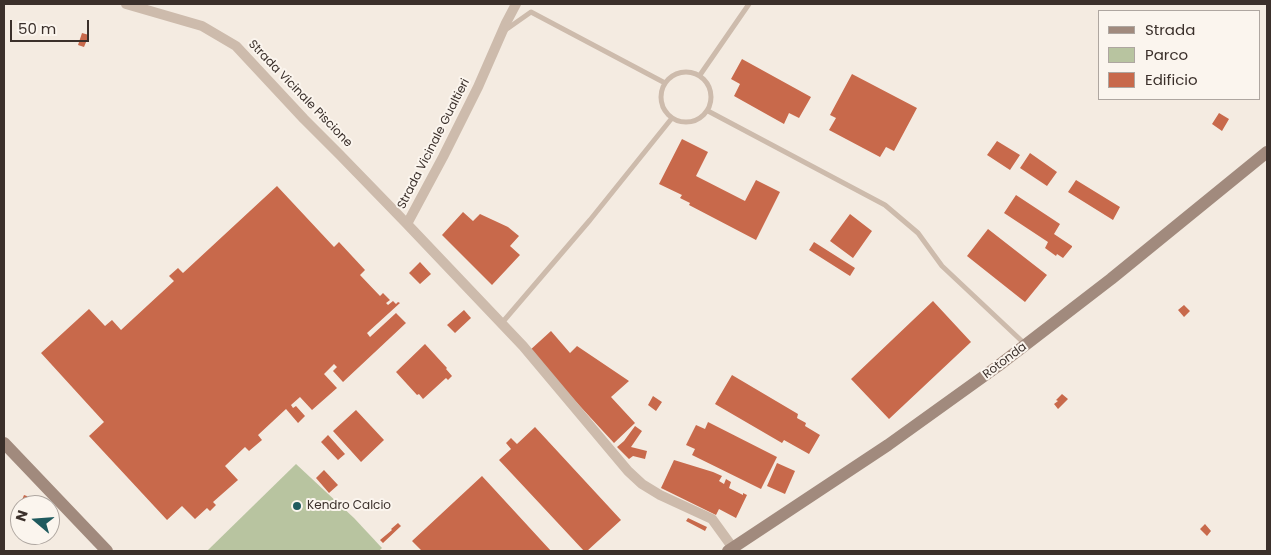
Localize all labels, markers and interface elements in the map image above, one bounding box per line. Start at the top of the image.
scale bar [12,10,91,42]
legend [1098,10,1261,100]
text: 50 m [18,18,56,39]
text: Strada [1145,19,1195,40]
street label: Strada Vicinale Piscione [245,37,355,151]
text: Parco [1145,44,1188,65]
text: Edificio [1145,69,1198,90]
street label: Strada Vicinale Gualtieri [395,76,473,212]
street label: Rotonda [980,340,1030,382]
north arrow [10,495,60,545]
place label: Kendro Calcio [307,499,391,513]
marker: Kendro Calcio [291,500,303,512]
text: N [11,508,33,524]

